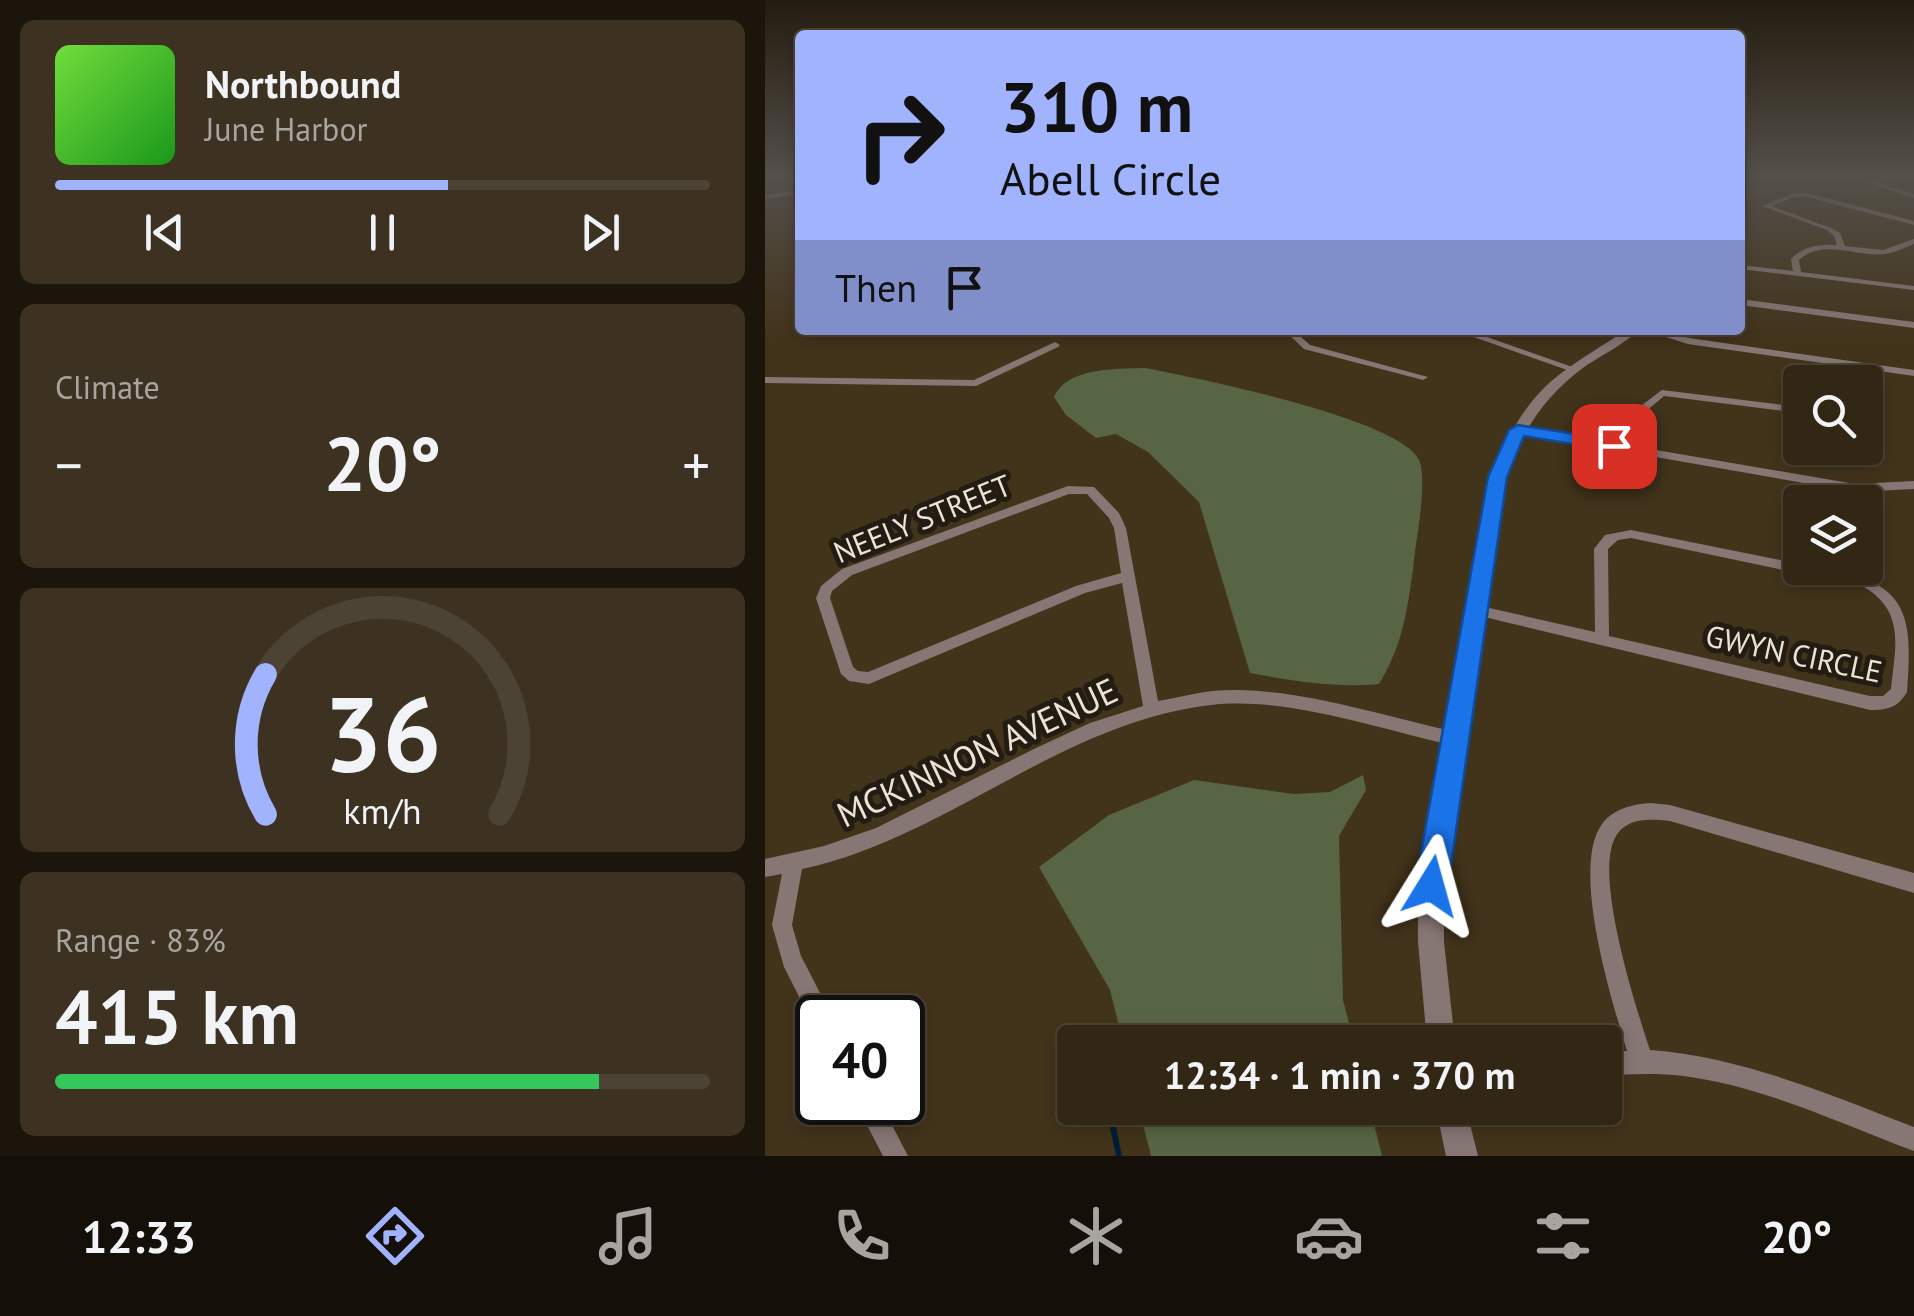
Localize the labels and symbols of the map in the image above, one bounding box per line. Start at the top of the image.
pin [1572,404,1657,489]
street label: NEELY STREET [828,465,1017,571]
street label: GWYN CIRCLE [1702,615,1886,691]
street label: MCKINNON AVENUE [829,667,1125,837]
position arrow [1379,834,1483,938]
speed limit sign: 40 [795,995,925,1125]

